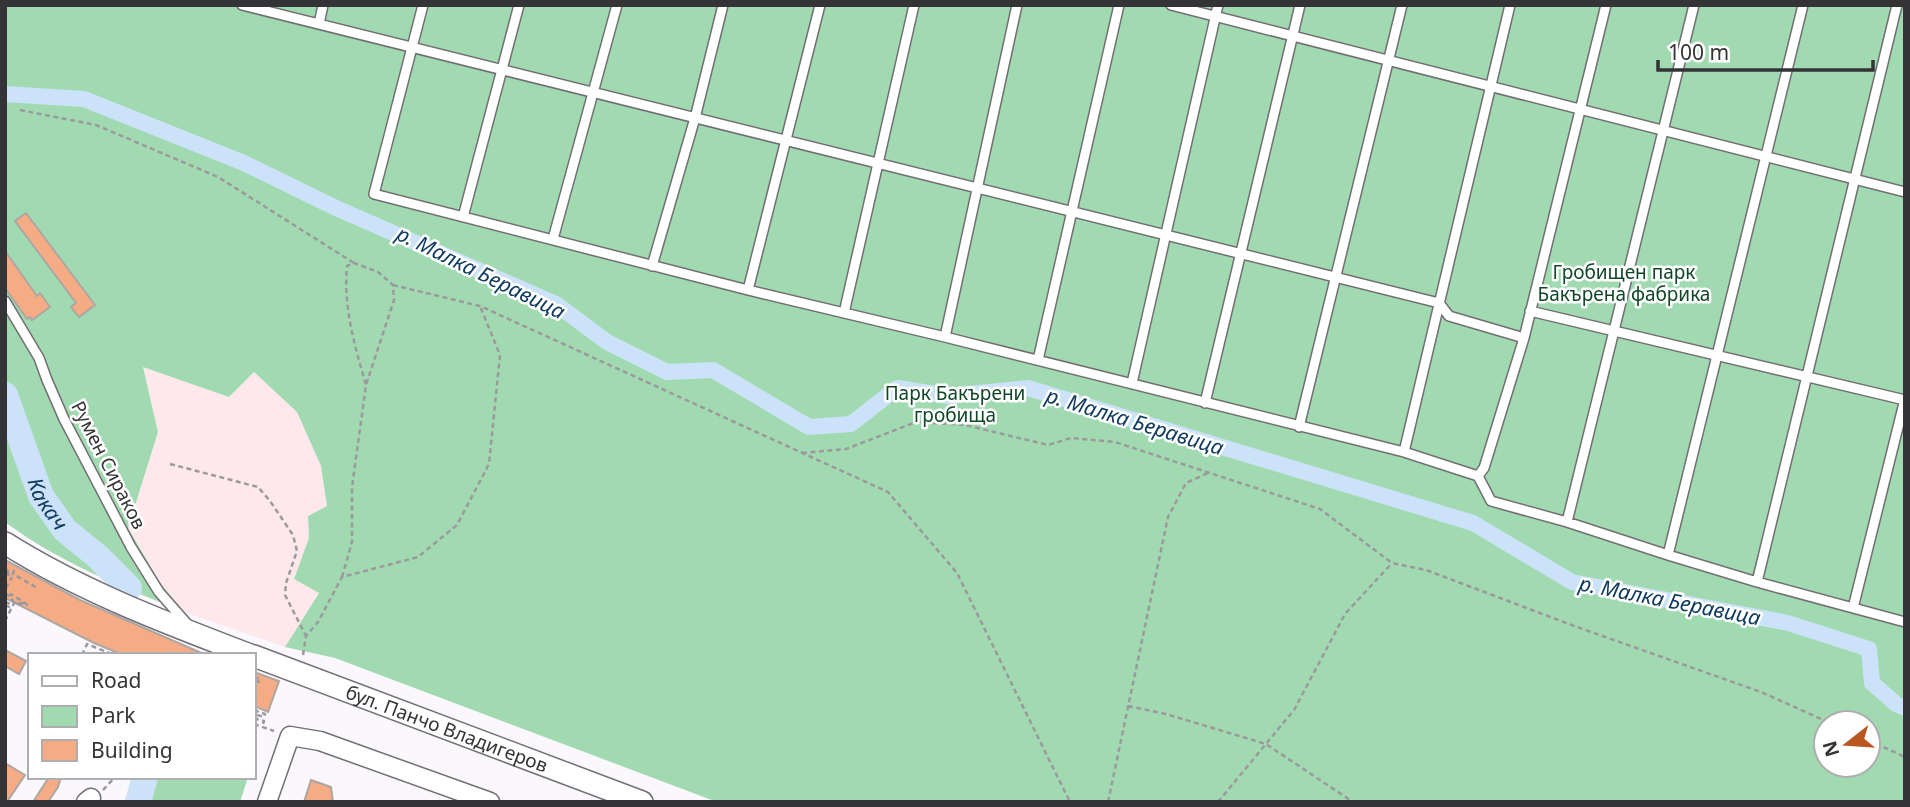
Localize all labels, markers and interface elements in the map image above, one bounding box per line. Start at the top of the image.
scale bar [1658,28,1873,72]
text: 100 m [1668,38,1729,66]
water label: р. Малка Беравица [391,219,570,325]
park label: Гробищен парк Бакърена фабрика [1538,259,1710,307]
park label: Парк Бакърени гробища [885,380,1025,428]
water label: р. Малка Беравица [1042,380,1227,461]
street label: Румен Сираков [65,396,153,534]
water label: Какач [21,474,75,536]
water label: р. Малка Беравица [1576,568,1763,631]
legend [28,653,256,779]
text: Road [91,666,141,694]
street label: бул. Панчо Владигеров [342,679,552,778]
text: Park [91,701,136,729]
north arrow [1812,709,1882,779]
text: Building [91,736,173,764]
text: N [1816,738,1845,760]

